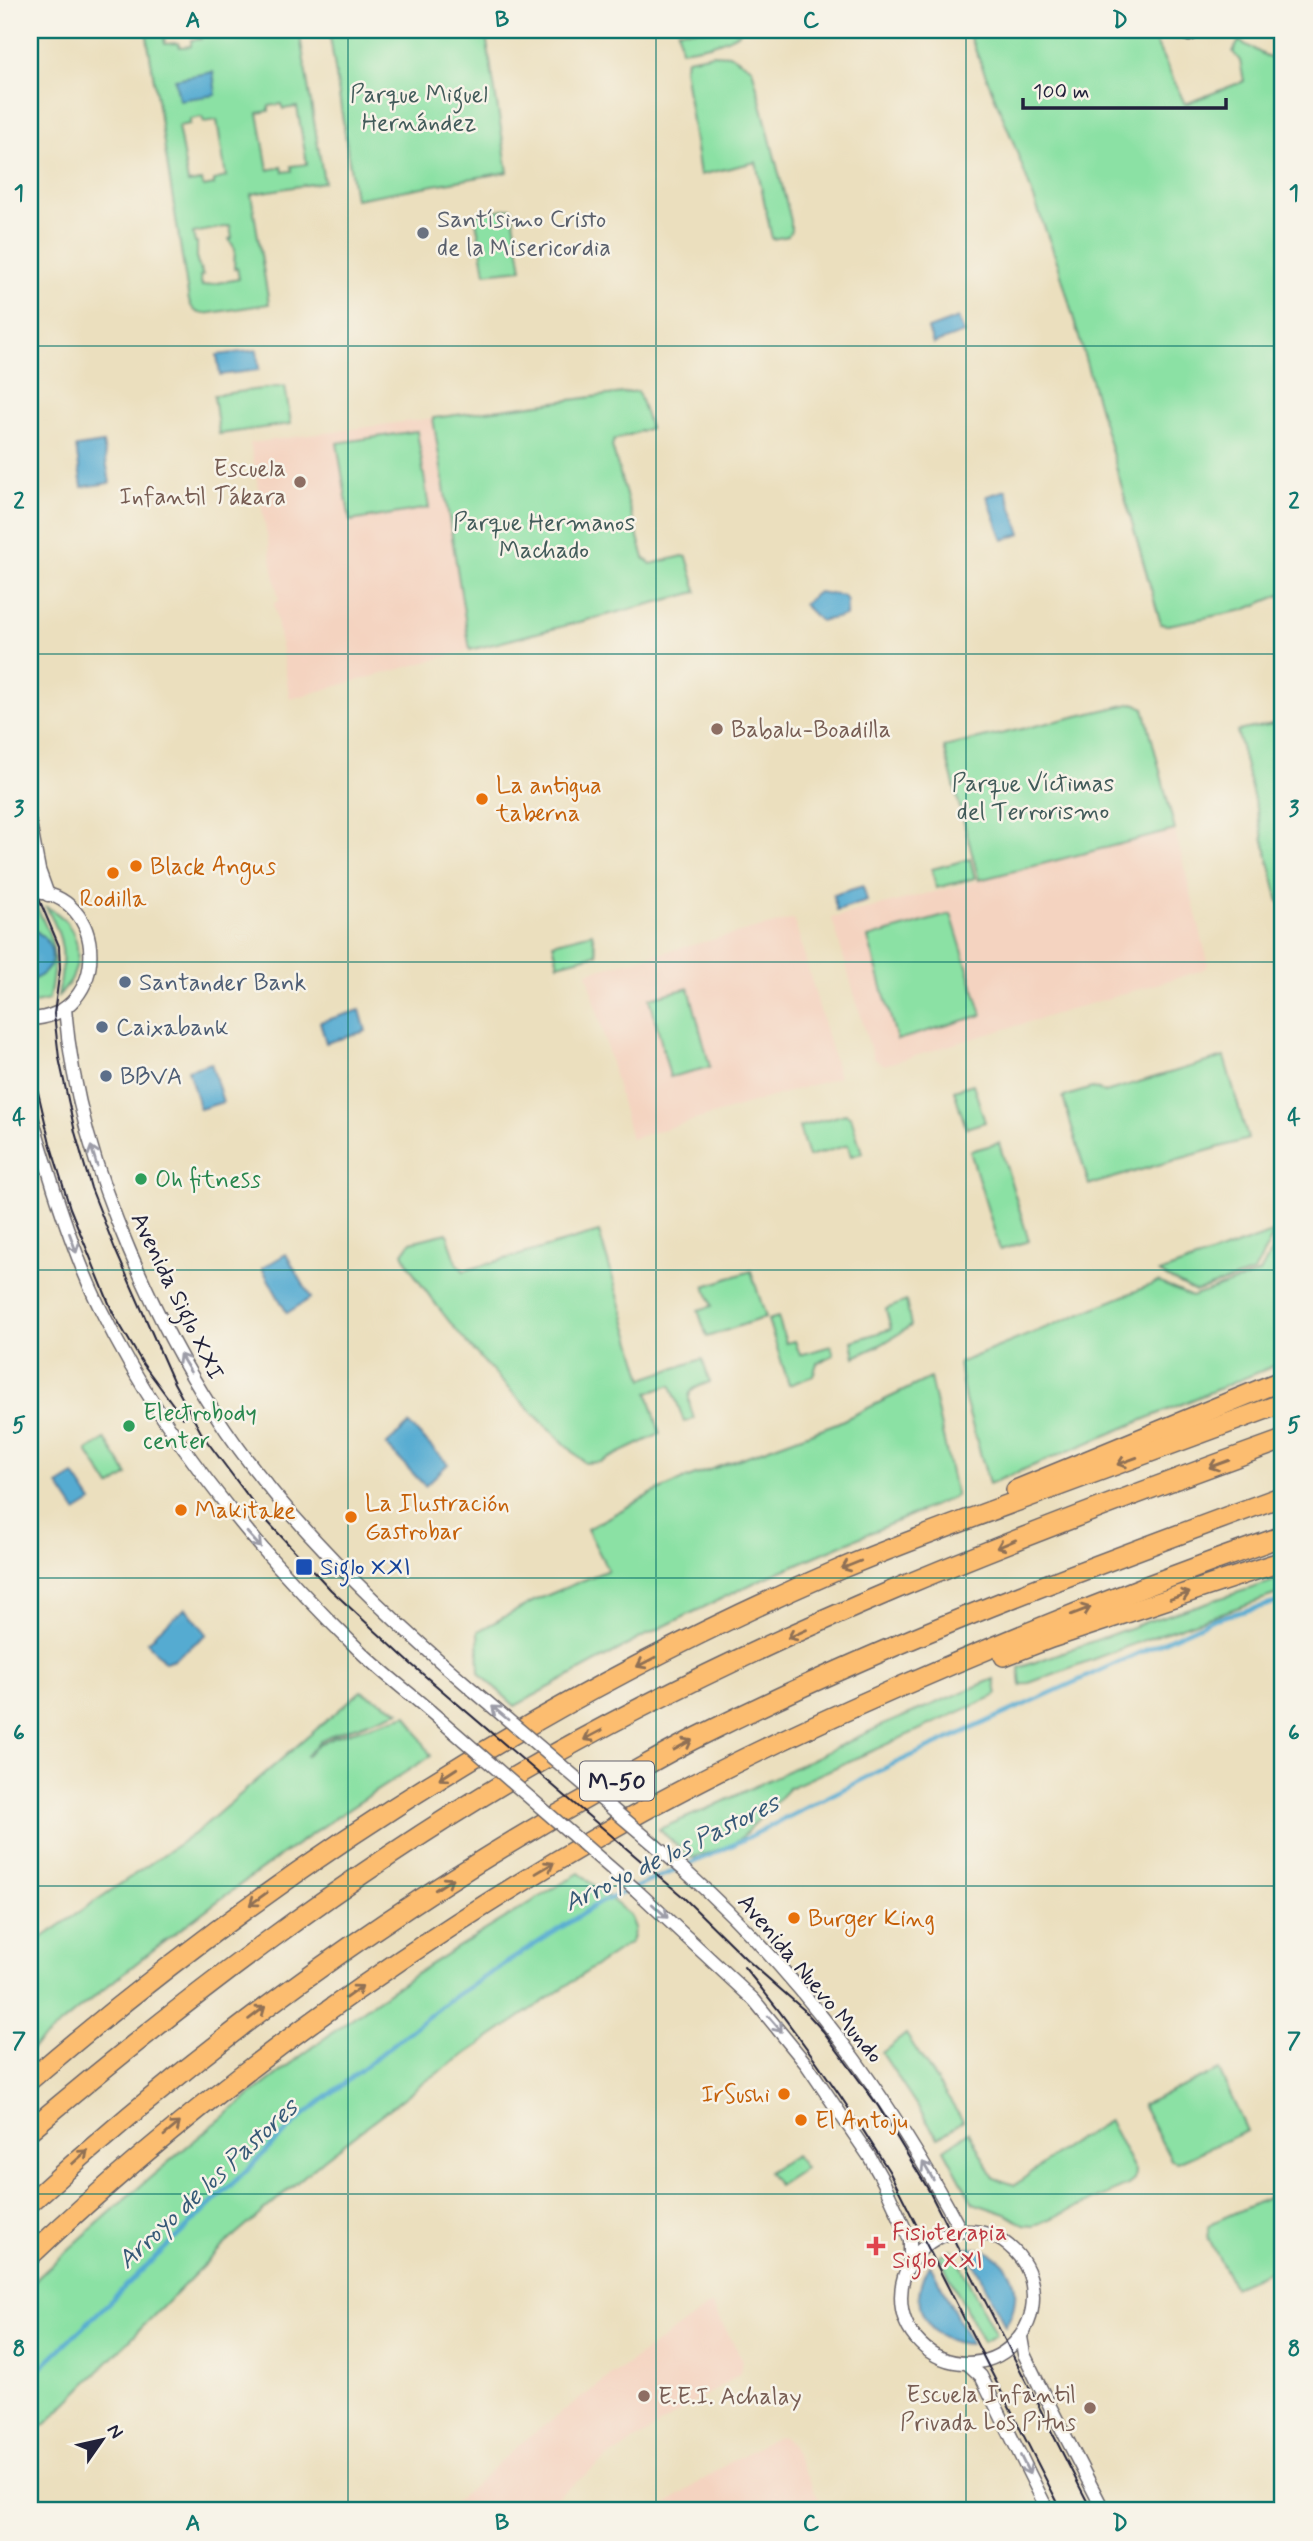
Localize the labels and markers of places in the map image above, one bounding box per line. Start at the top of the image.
place label: Santísimo Cristo de la Misericordia [437,205,611,264]
marker: Santísimo Cristo de la Misericordia [415,225,431,241]
place label: Escuela Infantil Tákara [119,454,286,513]
marker: Escuela Infantil Tákara [292,474,308,490]
place label: Babalu-Boadilla [731,715,891,746]
marker: Babalu-Boadilla [709,721,725,737]
place label: La antigua taberna [495,771,602,830]
marker: La antigua taberna [474,791,490,807]
place label: Black Angus [150,852,276,885]
marker: Black Angus [128,858,144,874]
marker: Rodilla [105,865,121,881]
place label: Rodilla [79,884,147,915]
place label: Santander Bank [139,968,307,999]
marker: Santander Bank [117,974,133,990]
place label: Caixabank [116,1013,229,1044]
marker: Caixabank [94,1019,110,1035]
place label: BBVA [120,1062,183,1093]
marker: BBVA [98,1068,114,1084]
place label: Oh fitness [155,1165,261,1196]
marker: Oh fitness [133,1171,149,1187]
place label: Electrobody center [143,1398,257,1457]
marker: Electrobody center [121,1418,137,1434]
place label: La Ilustración Gastrobar [365,1489,510,1548]
place label: Makitake [195,1496,296,1527]
marker: Makitake [173,1502,189,1518]
marker: La Ilustración Gastrobar [343,1509,359,1525]
place label: Siglo XXI [320,1553,411,1587]
marker: Siglo XXI [294,1557,314,1577]
place label: Burger King [808,1904,935,1937]
marker: Burger King [786,1910,802,1926]
place label: IrSushi [701,2080,770,2111]
marker: IrSushi [776,2086,792,2102]
place label: El Antoju [815,2106,908,2137]
marker: El Antoju [793,2112,809,2128]
place label: Fisioterapia Siglo XXI [892,2218,1007,2280]
marker: Fisioterapia Siglo XXI [866,2236,886,2256]
place label: Escuela Infantil Privada Los Pitus [900,2380,1076,2439]
place label: E.E.I. Achalay [658,2382,802,2413]
marker: E.E.I. Achalay [636,2388,652,2404]
marker: Escuela Infantil Privada Los Pitus [1082,2400,1098,2416]

